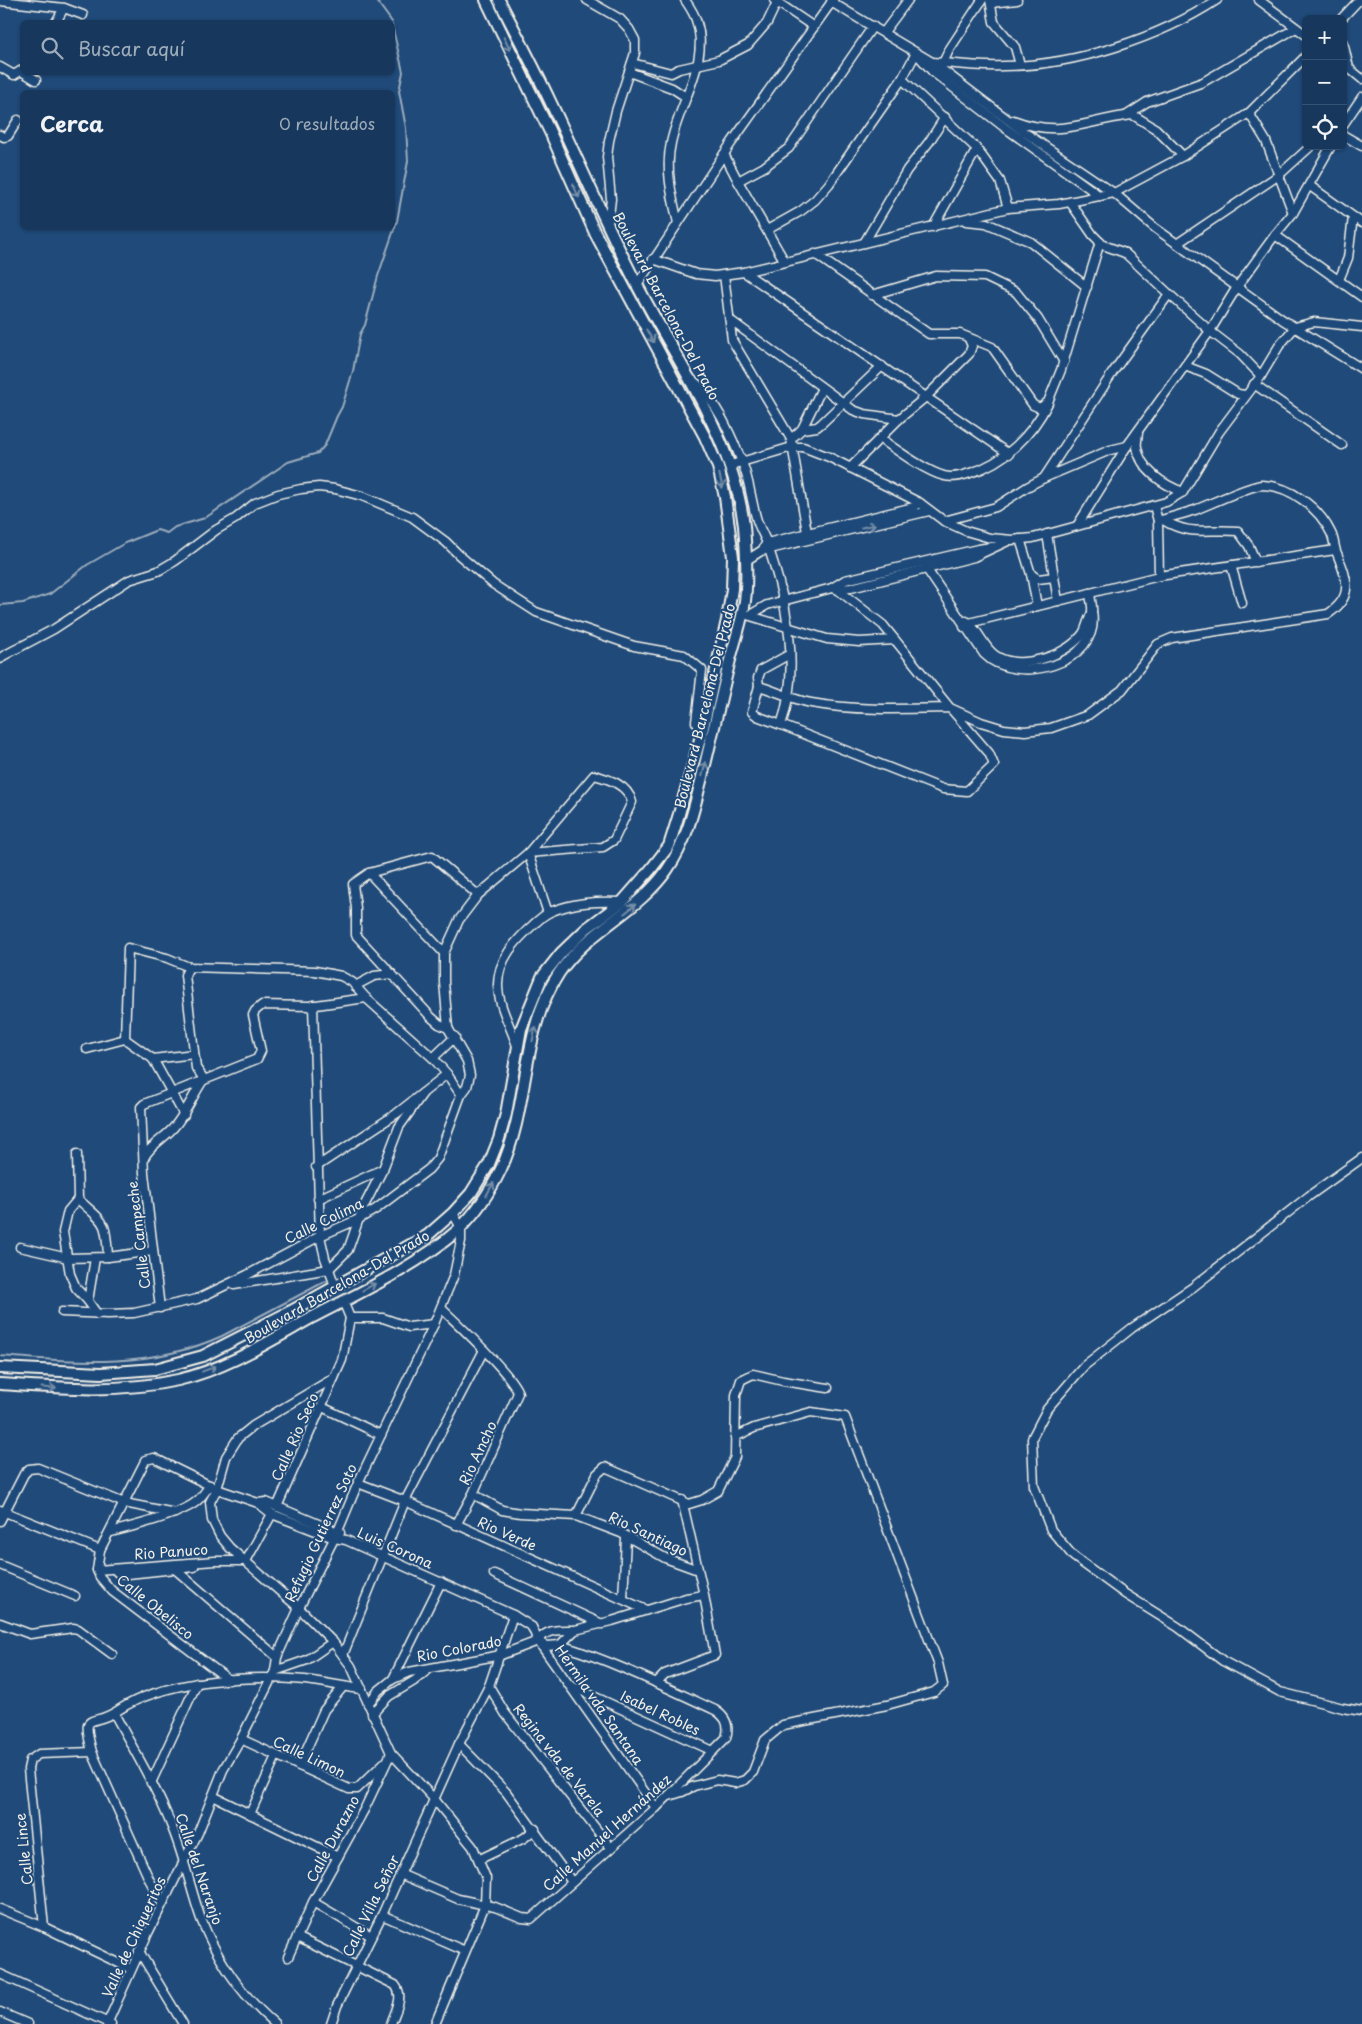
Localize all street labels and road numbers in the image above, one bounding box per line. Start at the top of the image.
street label: Boulevard Barcelona-Del Prado [608,208,725,404]
street label: Boulevard Barcelona-Del Prado [669,601,740,811]
street label: Calle Campeche [121,1180,156,1290]
street label: Calle Colima [281,1192,367,1249]
street label: Boulevard Barcelona-Del Prado [240,1225,433,1348]
street label: Calle Rio Seco [266,1389,323,1484]
street label: Rio Ancho [454,1417,502,1488]
street label: Refugio Gutierrez Soto [279,1460,362,1605]
street label: Rio Santiago [605,1506,691,1561]
street label: Rio Verde [474,1511,540,1556]
street label: Luis Corona [354,1522,437,1574]
street label: Rio Panuco [133,1538,209,1565]
street label: Calle Obelisco [112,1569,198,1644]
street label: Rio Colorado [415,1630,503,1667]
street label: Hermila vda Santana [550,1640,649,1769]
street label: Isabel Robles [617,1685,704,1740]
street label: Regina vda de Varela [509,1699,611,1821]
street label: Calle Limon [270,1731,349,1783]
street label: Calle Manuel Hernández [538,1769,676,1896]
street label: Calle Durazno [301,1792,364,1886]
street label: Calle del Naranjo [171,1810,229,1928]
street label: Calle Lince [9,1812,38,1886]
street label: Calle Villa Señor [337,1851,405,1960]
street label: Valle de Chiqueritos [96,1873,171,2001]

